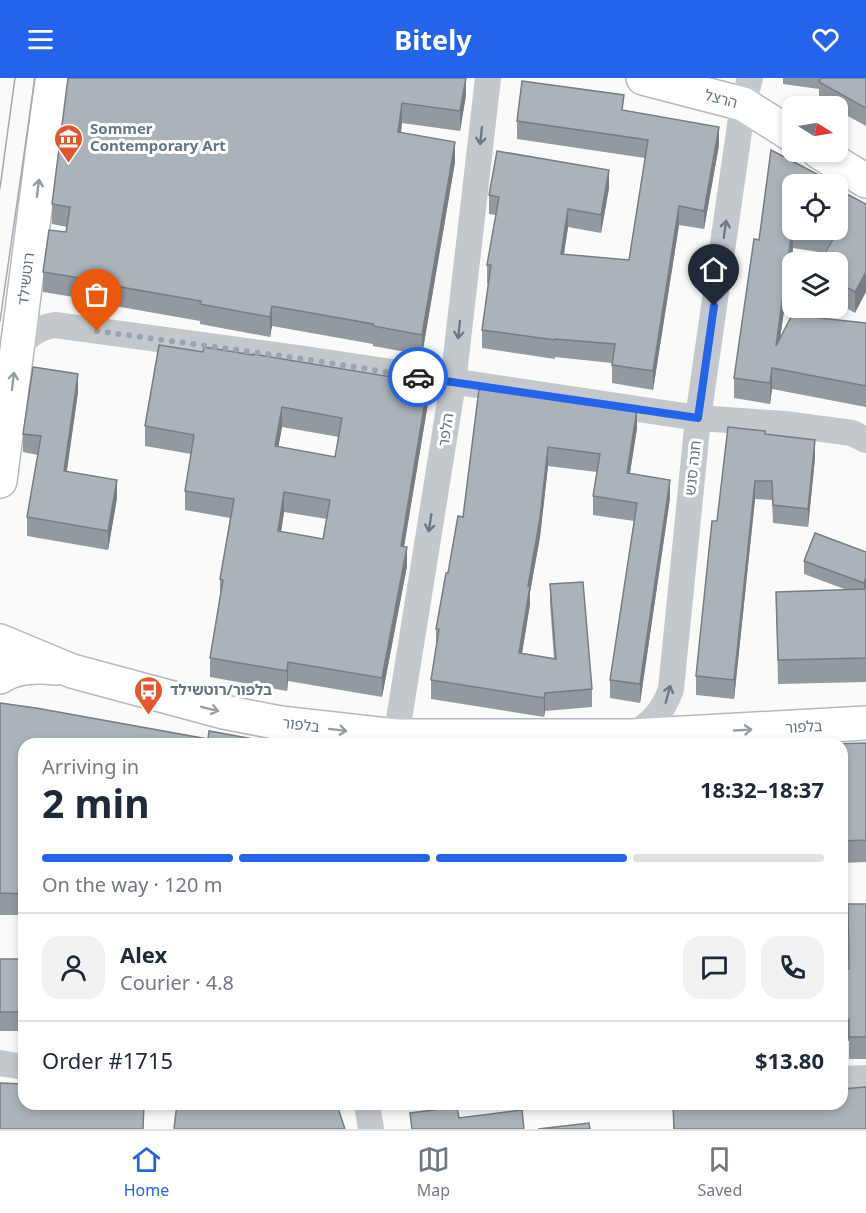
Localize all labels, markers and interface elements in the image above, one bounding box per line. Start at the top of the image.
text: Bitely [394,21,472,58]
icon: menu [24,23,57,56]
icon: heart [809,23,842,56]
street label: הרצל [703,84,740,112]
north arrow [782,96,848,162]
map controls [782,96,848,318]
place label: Sommer Contemporary Art [90,118,226,155]
museum icon: Sommer Contemporary Art [53,122,85,164]
one-way arrow [475,126,486,146]
button: locate [782,174,848,240]
one-way arrow [32,178,43,198]
one-way arrow [720,220,731,240]
pin [688,244,739,306]
street label: רוטשילד [12,251,38,306]
button: layers [782,252,848,318]
icon: home [697,253,730,286]
pin [71,269,122,331]
icon: bag [80,278,113,311]
one-way arrow [453,319,464,339]
courier [388,347,448,407]
icon: car [402,361,435,394]
one-way arrow [7,372,18,391]
street label: הלפר [432,412,458,448]
street label: חנה סנש [679,439,705,496]
one-way arrow [425,512,436,532]
bus stop icon: בלפור/רוטשילד [133,674,165,716]
place label: בלפור/רוטשילד [170,679,272,699]
one-way arrow [663,685,675,704]
one-way arrow [200,703,219,715]
street label: בלפור [281,712,321,736]
street label: בלפור [785,715,824,737]
one-way arrow [328,724,348,735]
one-way arrow [732,724,752,735]
text: Arriving in [42,753,139,780]
text: 18:32–18:37 [700,774,824,804]
text: 2 min [42,776,149,829]
text: On the way · 120 m [42,871,222,898]
button: person [42,936,105,999]
button: chat [683,936,746,999]
button: phone [761,936,824,999]
text: Alex [120,939,167,969]
text: Courier · 4.8 [120,969,234,996]
text: Order #1715 [42,1045,173,1075]
text: $13.80 [755,1045,824,1075]
tab: Home [124,1143,169,1201]
tab: Map [417,1143,450,1201]
tab: Saved [697,1143,742,1201]

